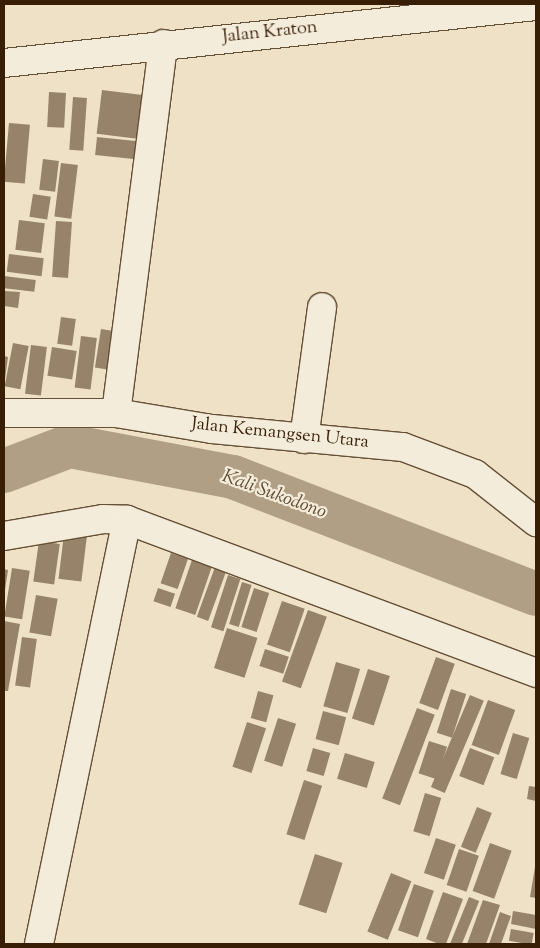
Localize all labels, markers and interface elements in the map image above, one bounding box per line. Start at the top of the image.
street label: Jalan Kraton [221,17,319,49]
street label: Jalan Kemangsen Utara [190,414,370,454]
water label: Kali Sukodono [219,466,329,524]

